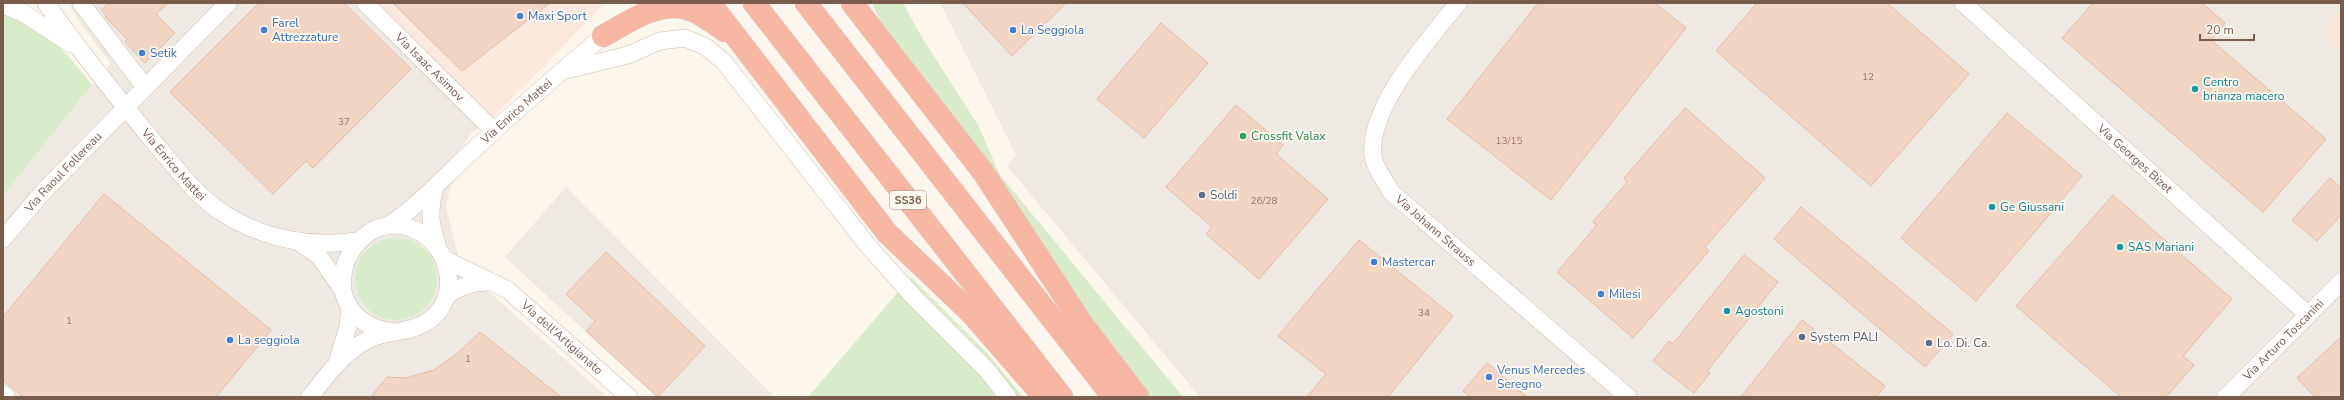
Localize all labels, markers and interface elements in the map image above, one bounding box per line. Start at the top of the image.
place label: Maxi Sport [528,8,587,24]
marker: Maxi Sport [515,11,525,21]
place label: Farel Attrezzature [272,15,338,45]
scale bar [2200,16,2254,42]
place label: La Seggiola [1021,22,1084,38]
text: 20 m [2206,22,2234,38]
marker: Farel Attrezzature [259,25,269,35]
marker: La Seggiola [1008,25,1018,35]
street label: Via Isaac Asimov [391,29,468,105]
place label: Setik [150,45,178,61]
marker: Setik [137,48,147,58]
house number: 12 [1862,70,1874,84]
place label: Centro brianza macero [2203,74,2285,104]
street label: Via Enrico Mattei [477,75,556,148]
marker: Centro brianza macero [2190,84,2200,94]
house number: 37 [338,115,350,129]
street label: Via Georges Bizet [2093,120,2177,197]
street label: Via Enrico Mattei [137,124,209,204]
place label: Crossfit Valax [1251,128,1326,144]
street label: Via Raoul Follereau [20,129,105,216]
marker: Crossfit Valax [1238,131,1248,141]
house number: 13/15 [1496,134,1522,148]
place label: Soldi [1210,187,1237,203]
marker: Soldi [1197,190,1207,200]
road number: SS36 [890,191,926,209]
street label: Via Johann Strauss [1391,191,1479,270]
house number: 26/28 [1251,194,1277,208]
place label: Ge Giussani [2000,199,2064,215]
marker: Ge Giussani [1987,202,1997,212]
place label: SAS Mariani [2128,239,2194,255]
marker: SAS Mariani [2115,242,2125,252]
place label: Mastercar [1382,254,1436,270]
marker: Mastercar [1369,257,1379,267]
place label: Milesi [1609,286,1640,302]
marker: Milesi [1596,289,1606,299]
street label: Via Arturo Toscanini [2238,296,2327,385]
street label: Via dell'Artigianato [517,297,606,378]
place label: Agostoni [1735,303,1784,319]
house number: 34 [1418,306,1430,320]
marker: Agostoni [1722,306,1732,316]
house number: 1 [66,314,72,328]
place label: System PALI [1810,329,1878,345]
place label: La seggiola [238,332,300,348]
marker: System PALI [1797,332,1807,342]
marker: La seggiola [225,335,235,345]
place label: Lo. Di. Ca. [1937,335,1990,351]
marker: Lo. Di. Ca. [1924,338,1934,348]
house number: 1 [465,352,471,366]
place label: Venus Mercedes Seregno [1496,362,1585,392]
marker: Venus Mercedes Seregno [1484,372,1494,382]

